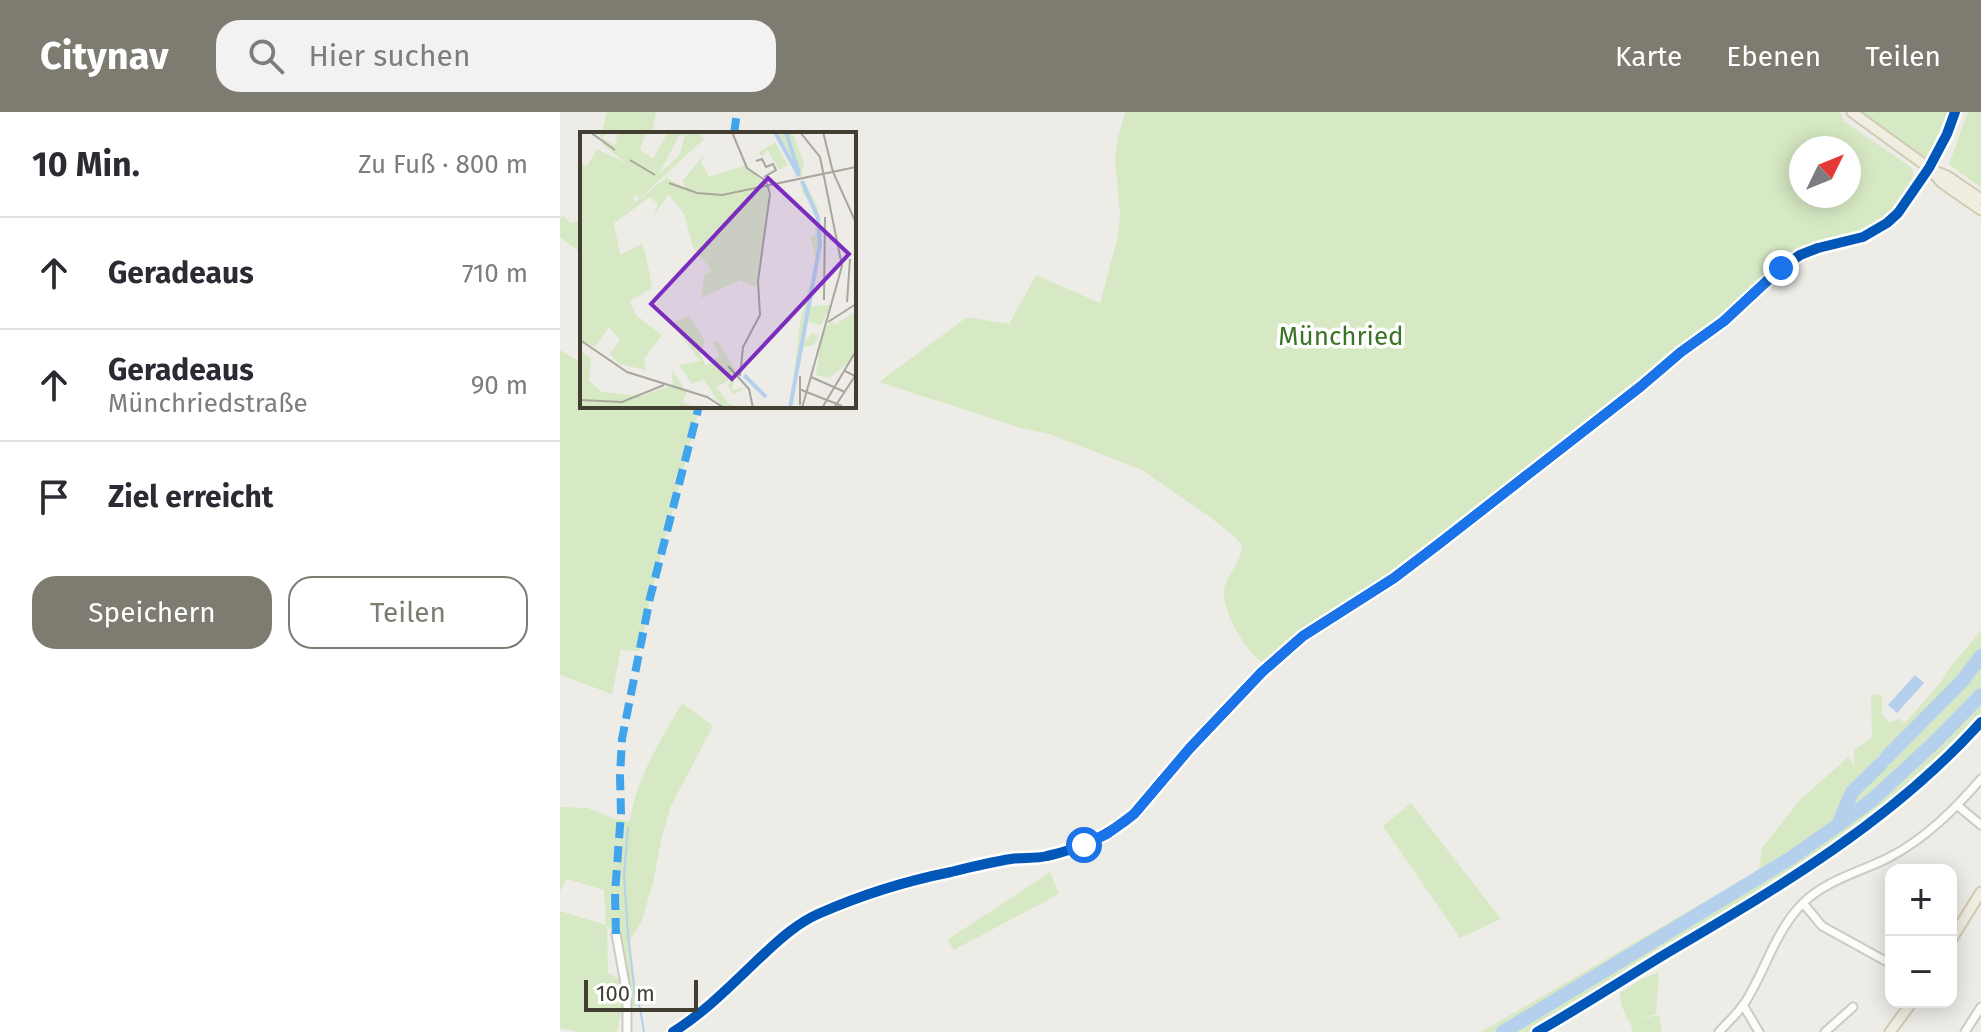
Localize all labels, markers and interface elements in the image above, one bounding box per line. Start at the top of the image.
search box [216,20,776,92]
text: Citynav [40,33,168,79]
icon: search [244,34,288,78]
text: Hier suchen [308,38,470,74]
text: Karte [1615,40,1682,73]
text: Ebenen [1726,40,1821,73]
text: Teilen [1865,40,1941,73]
inset map [580,132,856,408]
north arrow [1789,136,1861,208]
text: 10 Min. [32,144,140,185]
text: Zu Fuß · 800 m [358,149,528,180]
route end [1763,250,1799,286]
icon: ahead [32,251,76,295]
text: Geradeaus [108,255,254,291]
text: 710 m [462,258,528,289]
park label: Münchried [1278,321,1404,352]
text: Geradeaus [108,352,254,388]
icon: ahead [32,363,76,407]
text: 90 m [471,370,528,401]
text: Münchriedstraße [108,388,308,419]
icon: arrive [32,475,76,519]
text: Ziel erreicht [108,479,273,515]
button: Speichern [32,576,272,649]
button: Teilen [288,576,528,649]
route start [1066,827,1102,863]
map controls [1885,864,1957,1008]
button: + [1885,864,1957,936]
button: − [1885,936,1957,1008]
scale bar [584,976,698,1012]
text: 100 m [596,980,655,1007]

